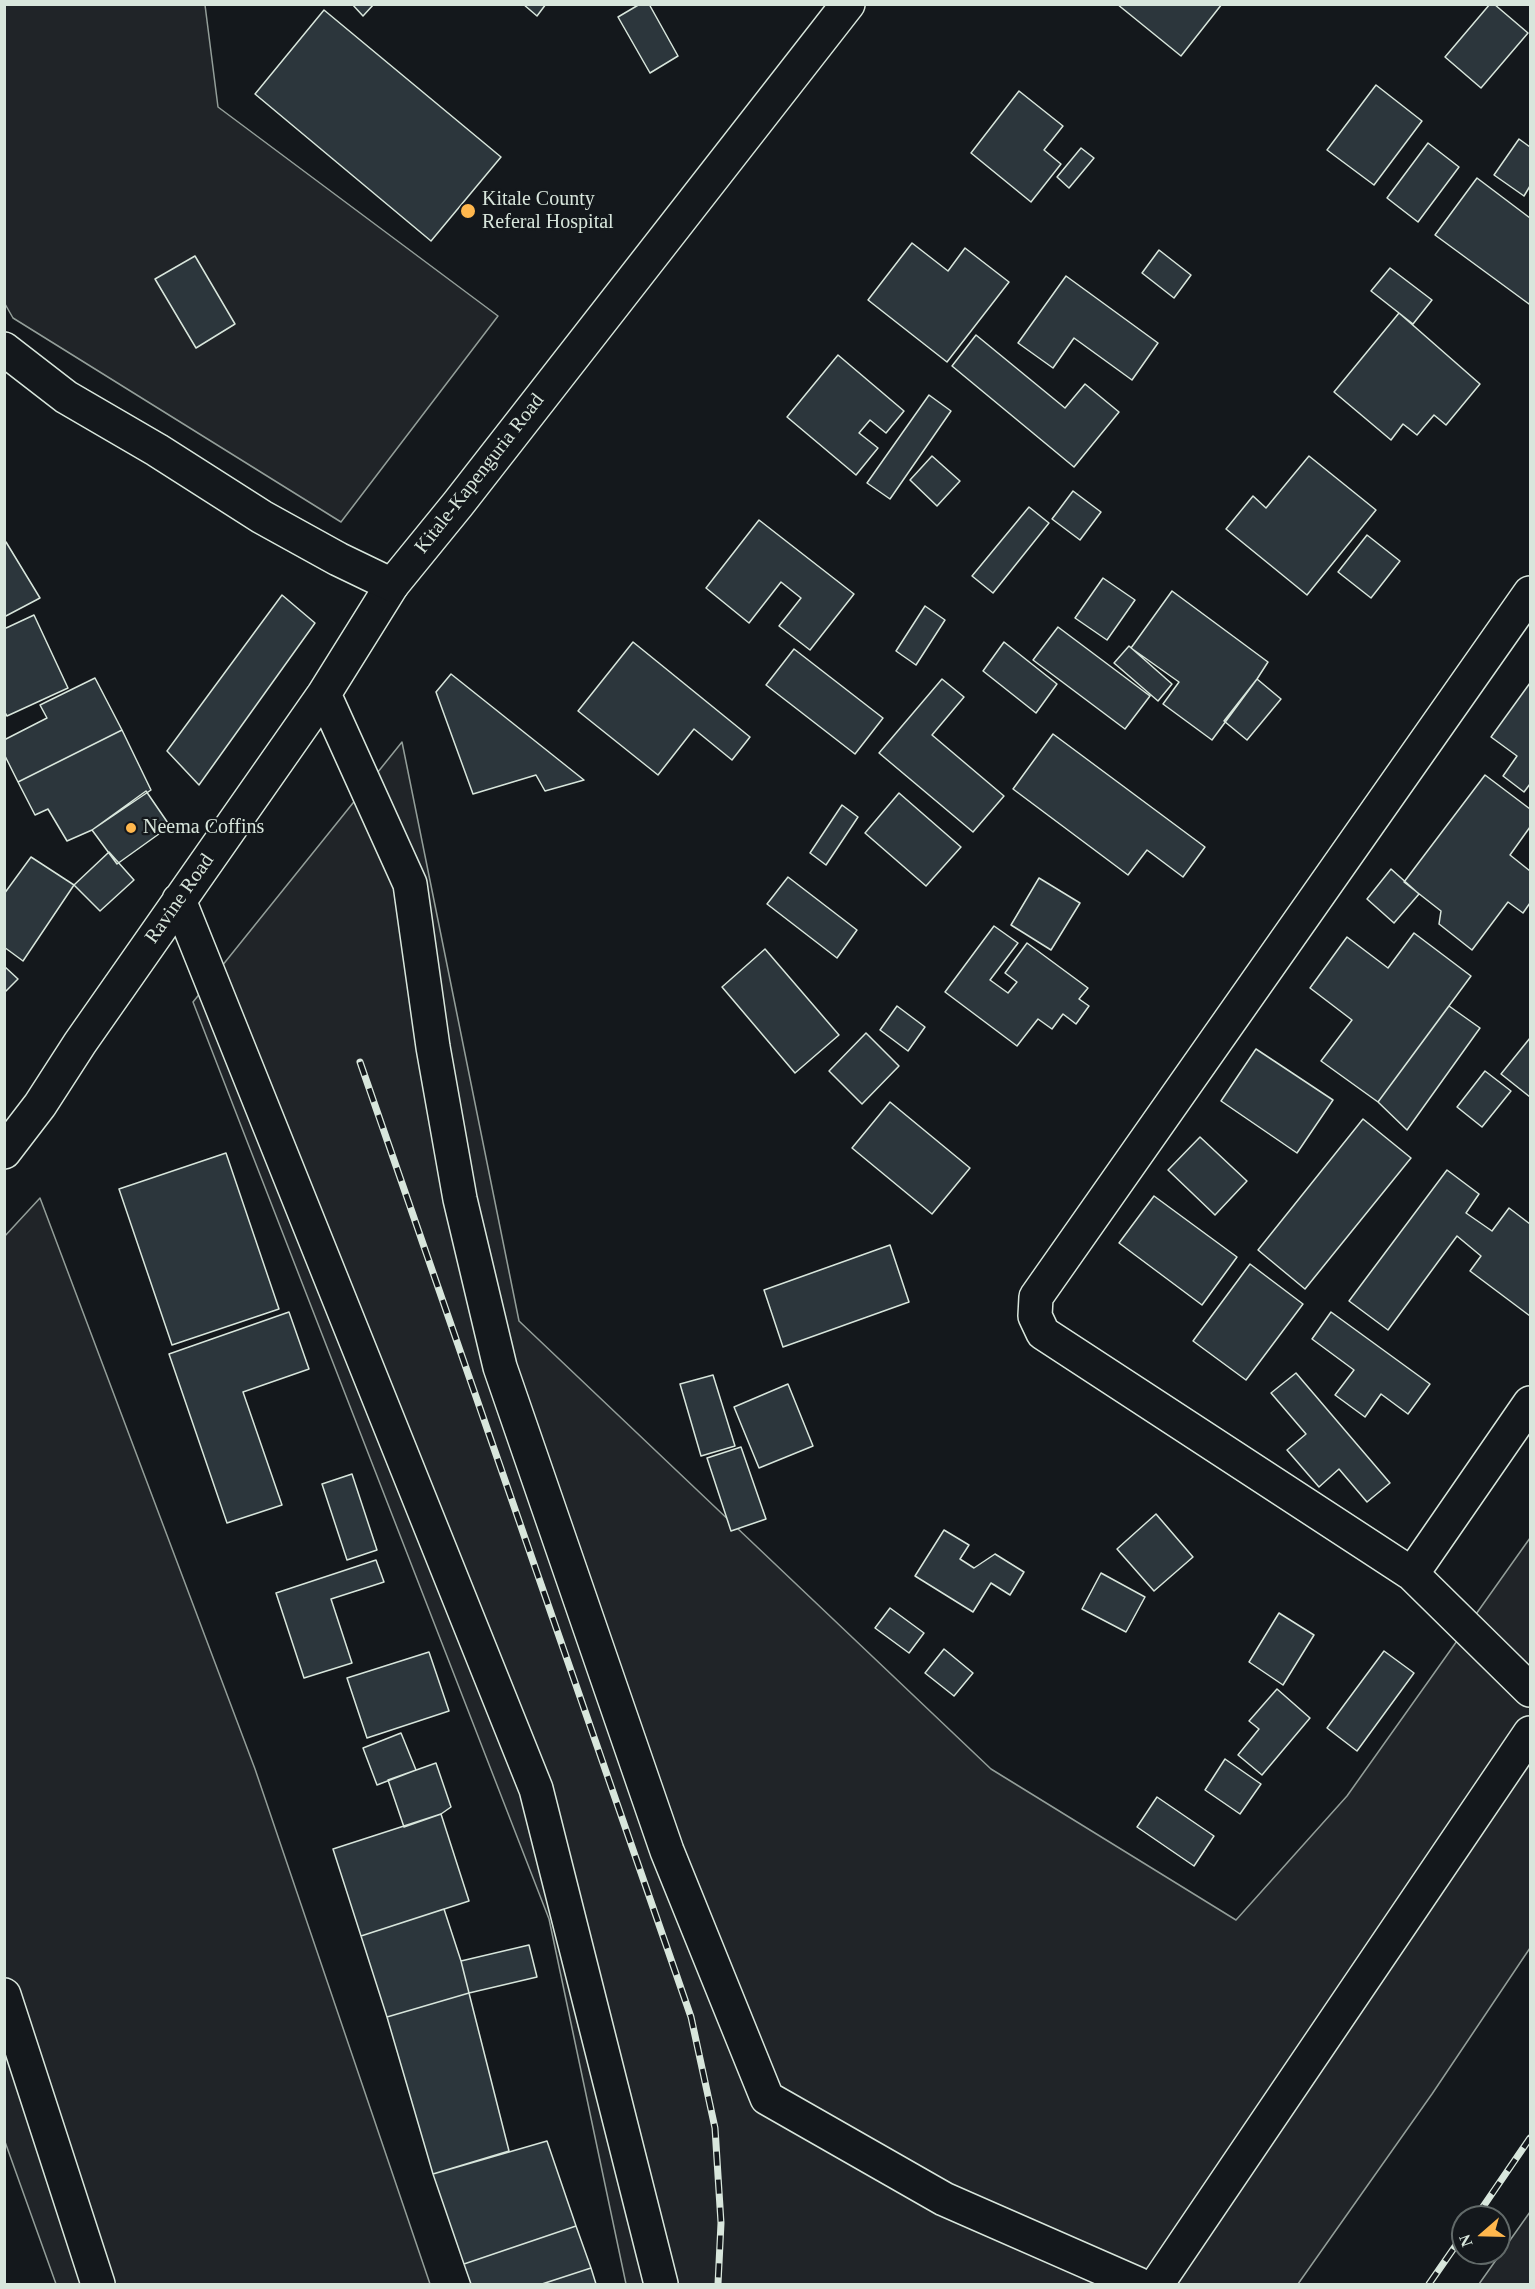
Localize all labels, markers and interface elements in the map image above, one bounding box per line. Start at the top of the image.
place label: Kitale County Referal Hospital [482,188,614,235]
marker: Kitale County Referal Hospital [459,202,477,220]
street label: Kitale-Kapenguria Road [410,389,550,559]
place label: Neema Coffins [143,816,264,840]
marker: Neema Coffins [124,821,138,835]
street label: Ravine Road [140,850,220,948]
north arrow [1451,2205,1511,2265]
text: N [1456,2232,1475,2249]

